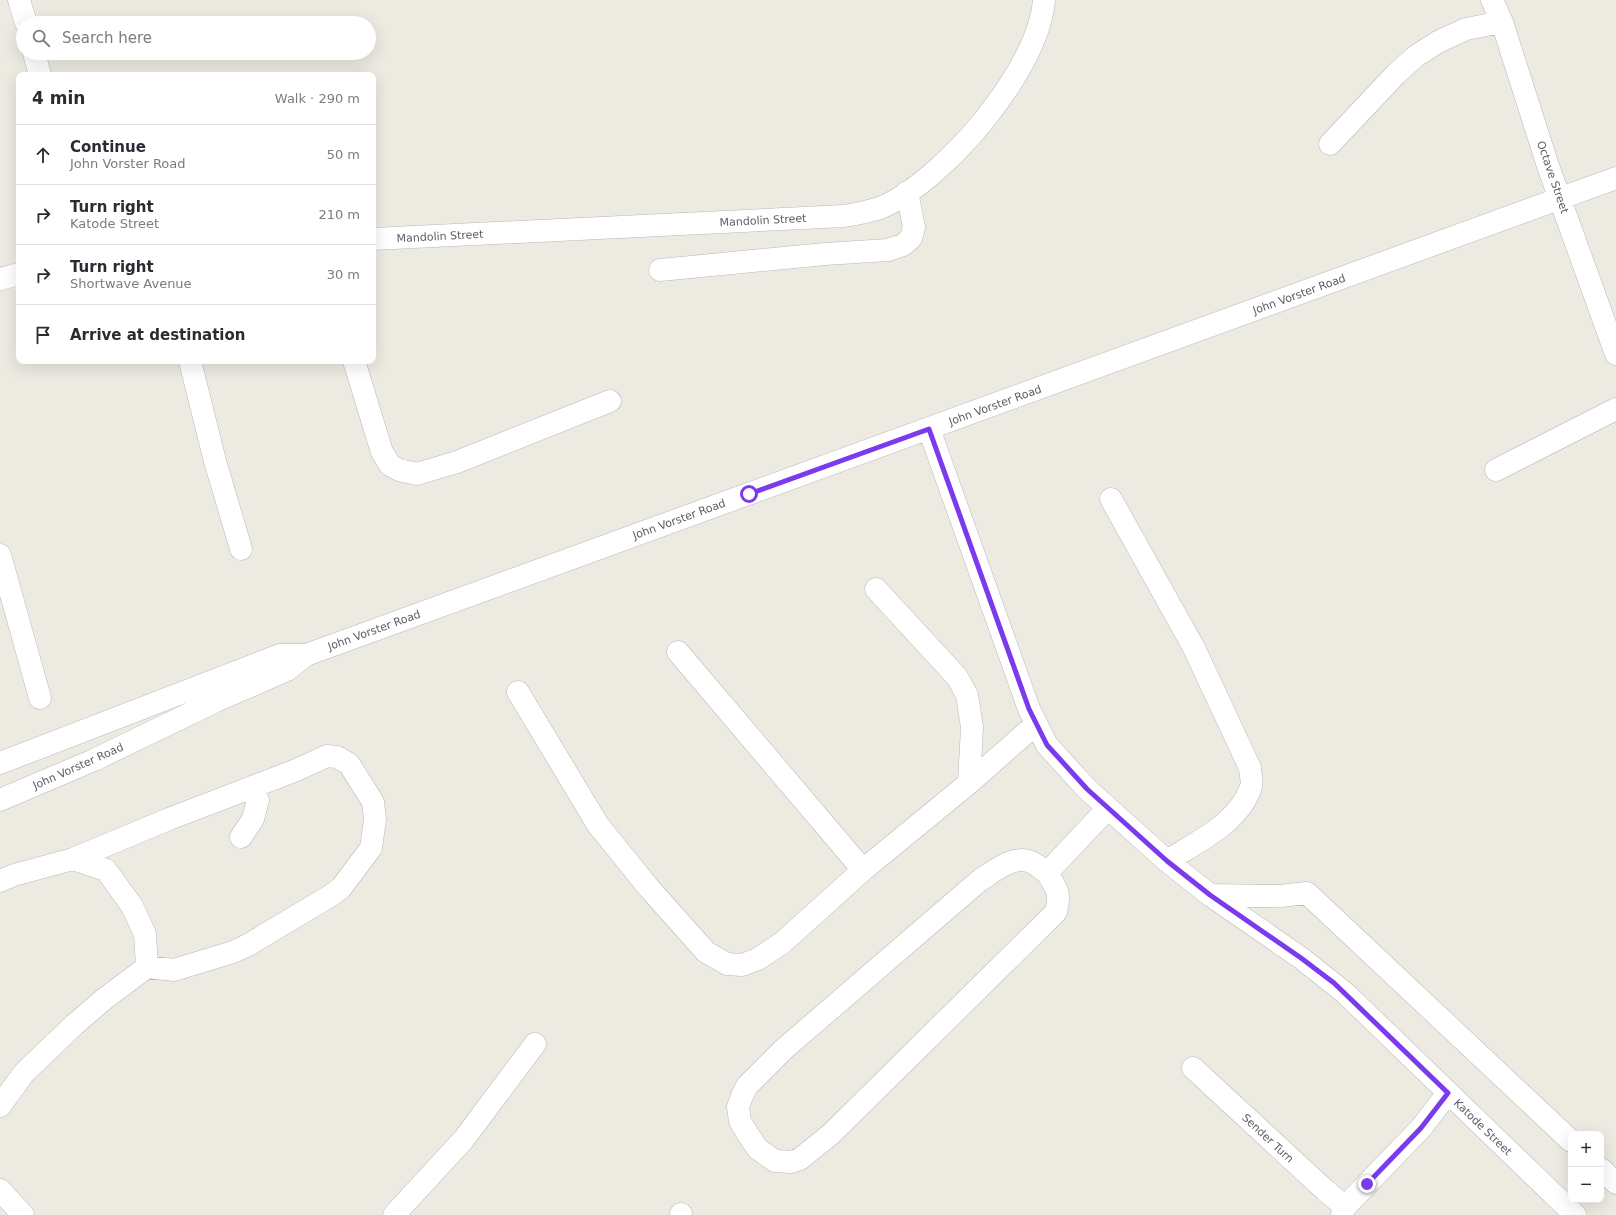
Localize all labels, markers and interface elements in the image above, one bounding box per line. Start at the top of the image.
search box [16,16,376,60]
icon: search [30,27,52,49]
text: Search here [62,29,152,47]
text: 4 min [32,88,85,108]
text: Walk · 290 m [275,91,360,106]
text: Continue [70,138,146,156]
street label: Octave Street [1534,139,1571,216]
icon: ahead [32,144,54,166]
text: 50 m [327,147,360,162]
text: John Vorster Road [70,156,186,171]
text: Turn right [70,198,154,216]
icon: right [32,204,54,226]
text: 210 m [318,207,360,222]
street label: Mandolin Street [719,212,807,229]
text: Katode Street [70,216,159,231]
street label: Mandolin Street [396,228,484,245]
text: Turn right [70,258,154,276]
icon: right [32,264,54,286]
text: 30 m [327,267,360,282]
street label: John Vorster Road [1250,272,1347,318]
text: Shortwave Avenue [70,276,192,291]
icon: arrive [32,324,54,346]
text: Arrive at destination [70,326,245,344]
street label: John Vorster Road [946,383,1043,429]
route start [740,485,758,503]
street label: John Vorster Road [630,497,727,543]
street label: John Vorster Road [325,608,422,654]
street label: John Vorster Road [30,741,126,793]
street label: Katode Street [1451,1096,1515,1159]
street label: Sender Turn [1239,1111,1296,1166]
map controls [1568,1131,1604,1203]
button: + [1568,1131,1604,1167]
button: − [1568,1167,1604,1203]
route end [1358,1175,1376,1193]

